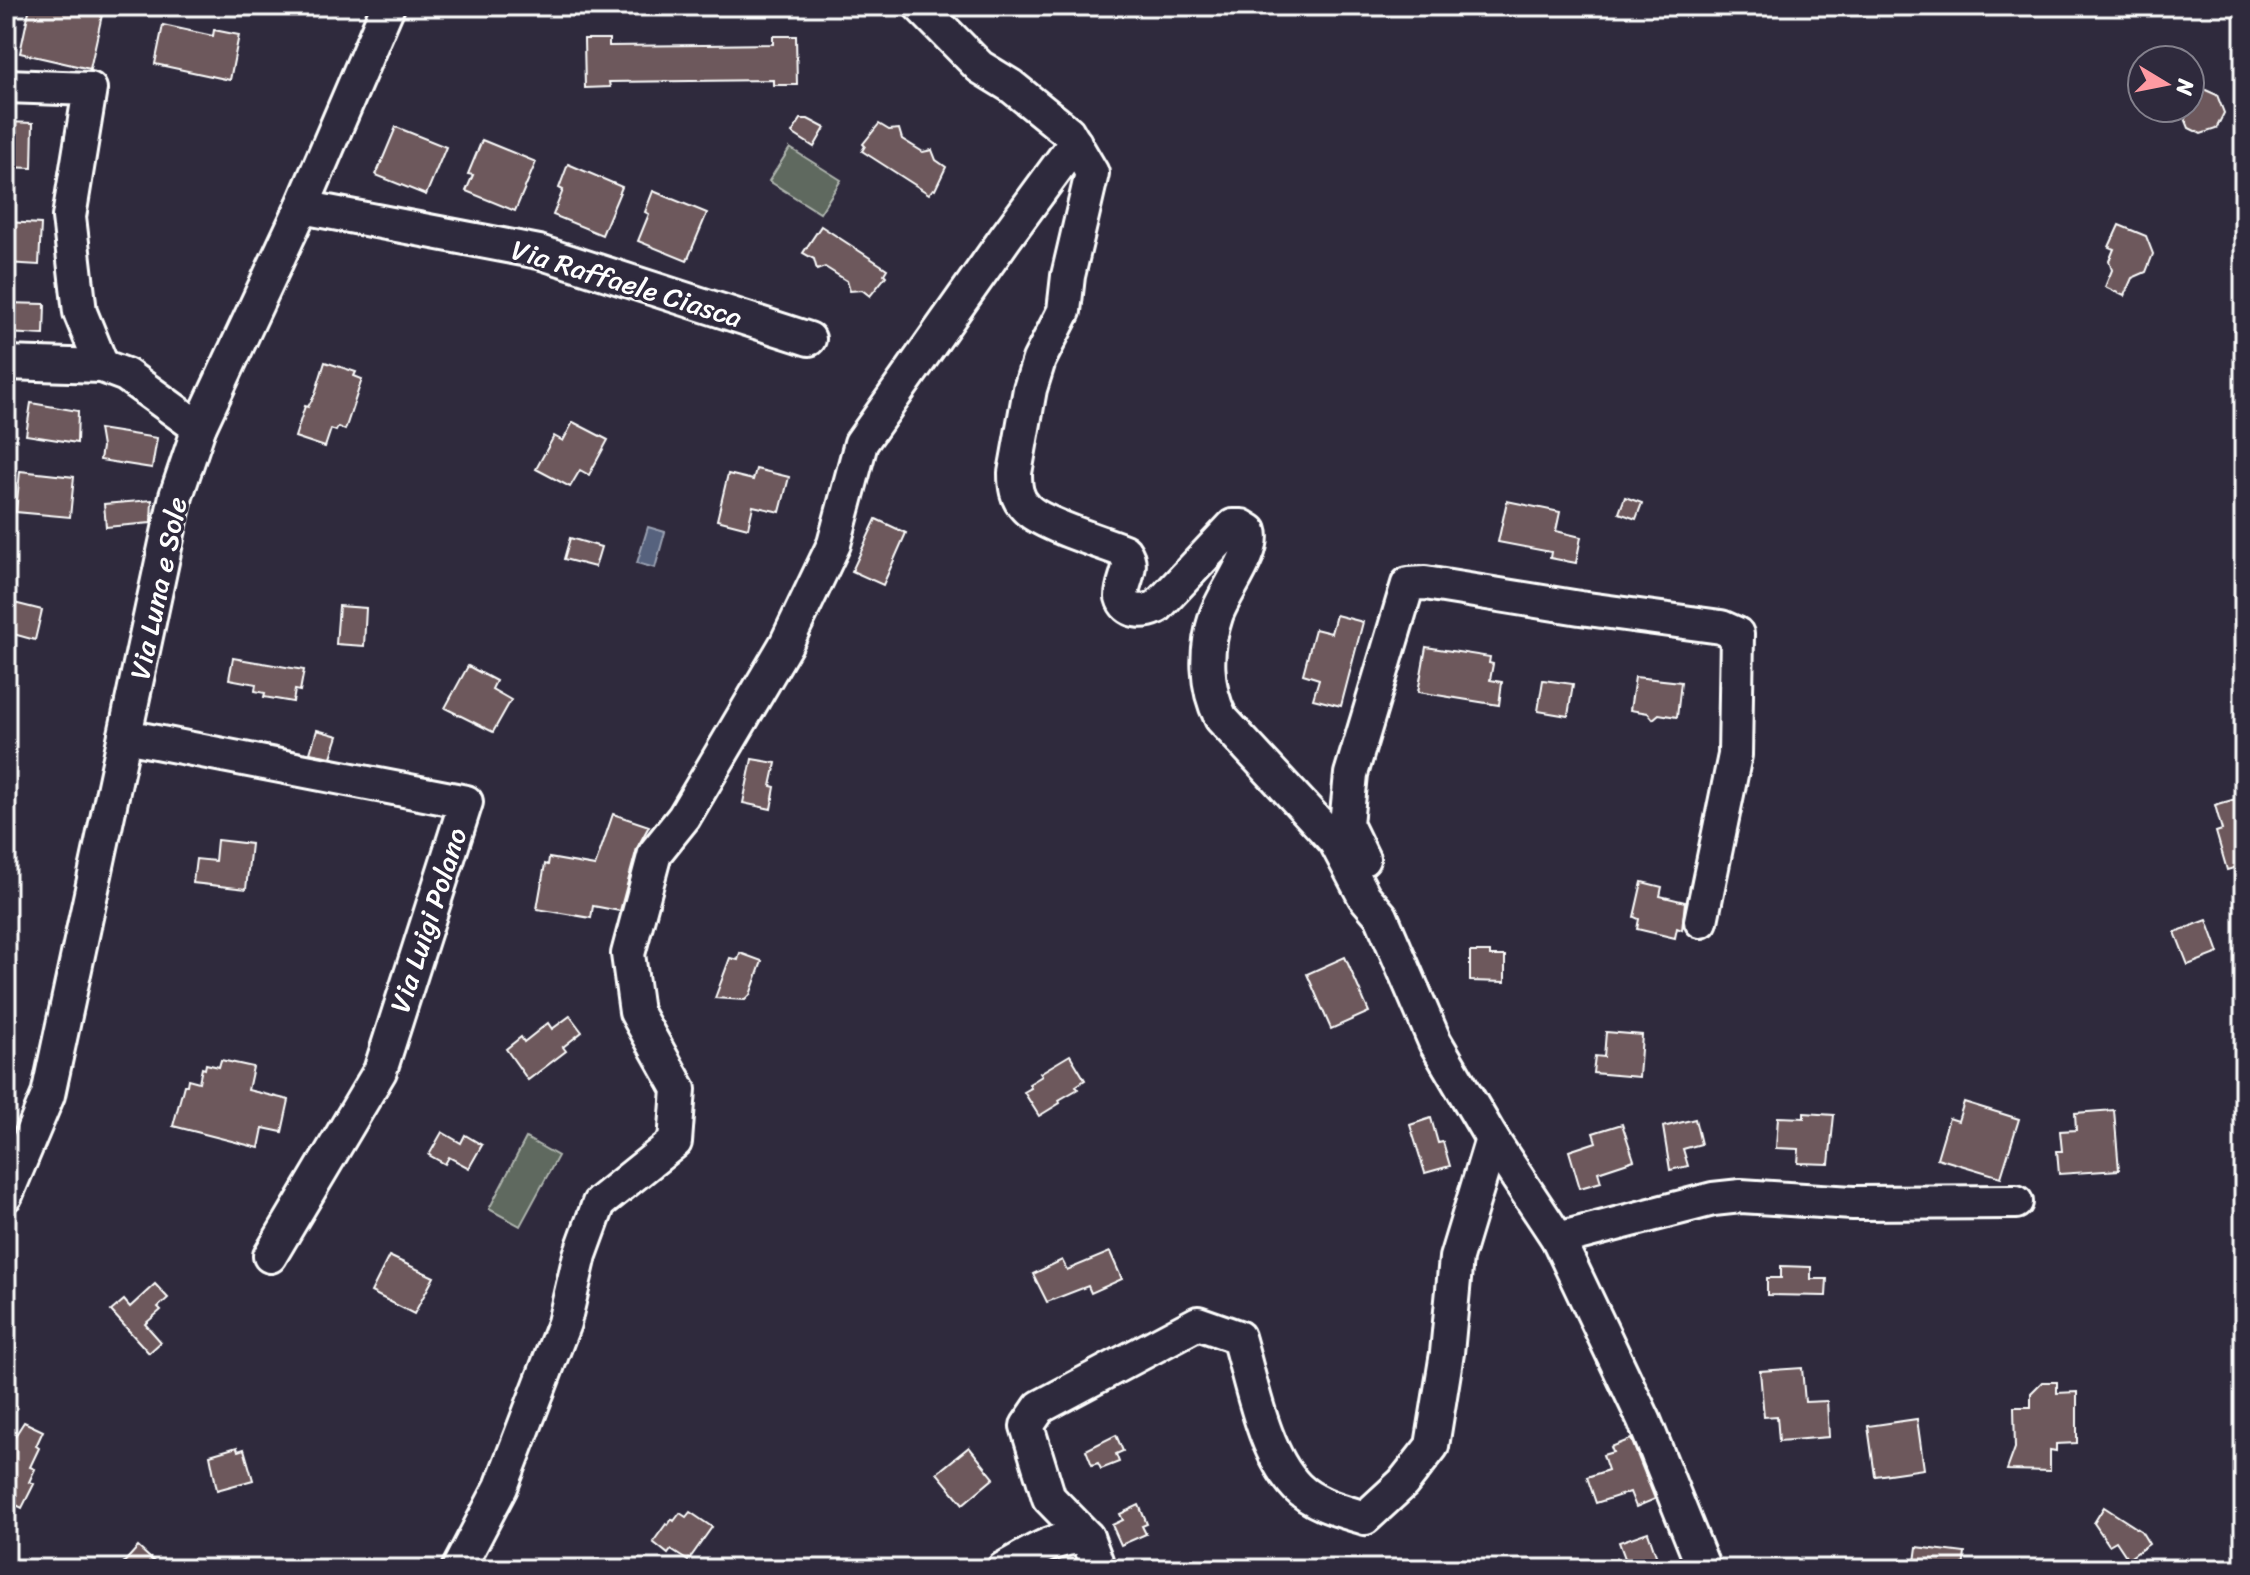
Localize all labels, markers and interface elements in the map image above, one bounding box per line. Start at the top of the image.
north arrow [2126,44,2206,124]
text: N [2165,76,2206,99]
street label: Via Raffaele Ciasca [505,225,748,342]
street label: Via Luna e Sole [115,492,202,684]
street label: Via Luigi Polano [376,821,481,1019]

